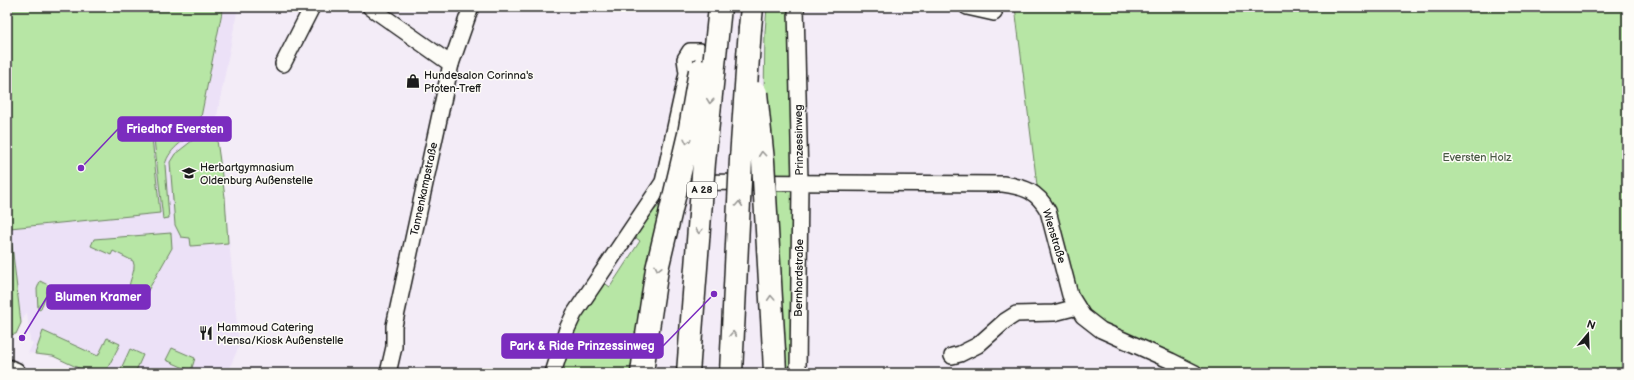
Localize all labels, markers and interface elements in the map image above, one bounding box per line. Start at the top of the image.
place label: Hundesalon Corinna's Pfoten-Treff [424,69,534,95]
shop icon: Hundesalon Corinna's Pfoten-Treff [405,73,421,89]
one-way arrow [706,98,715,105]
street label: Prinzessinweg [792,104,806,176]
callout: Friedhof Eversten [118,117,231,141]
text: Friedhof Eversten [126,122,224,137]
one-way arrow [684,138,692,145]
street label: Tannenkampstraße [408,141,440,237]
one-way arrow [758,151,767,157]
park label: Eversten Holz [1442,151,1512,164]
place label: Herbartgymnasium Oldenburg Außenstelle [200,161,314,187]
school or university icon: Herbartgymnasium Oldenburg Außenstelle [181,165,197,181]
road number: A 28 [687,182,717,198]
one-way arrow [735,201,744,207]
street label: Wienstraße [1040,207,1069,265]
one-way arrow [695,228,704,234]
street label: Bernhardstraße [792,238,806,317]
one-way arrow [654,265,663,271]
callout: Blumen Kramer [47,285,150,309]
text: Blumen Kramer [55,290,142,305]
one-way arrow [767,295,776,301]
north arrow [1568,314,1608,354]
text: N [1585,318,1597,333]
place label: Hammoud Catering Mensa/Kiosk Außenstelle [217,321,344,347]
restaurant icon: Hammoud Catering Mensa/Kiosk Außenstelle [198,325,214,341]
one-way arrow [729,331,737,337]
callout: Park & Ride Prinzessinweg [502,334,663,358]
text: Park & Ride Prinzessinweg [510,339,655,354]

